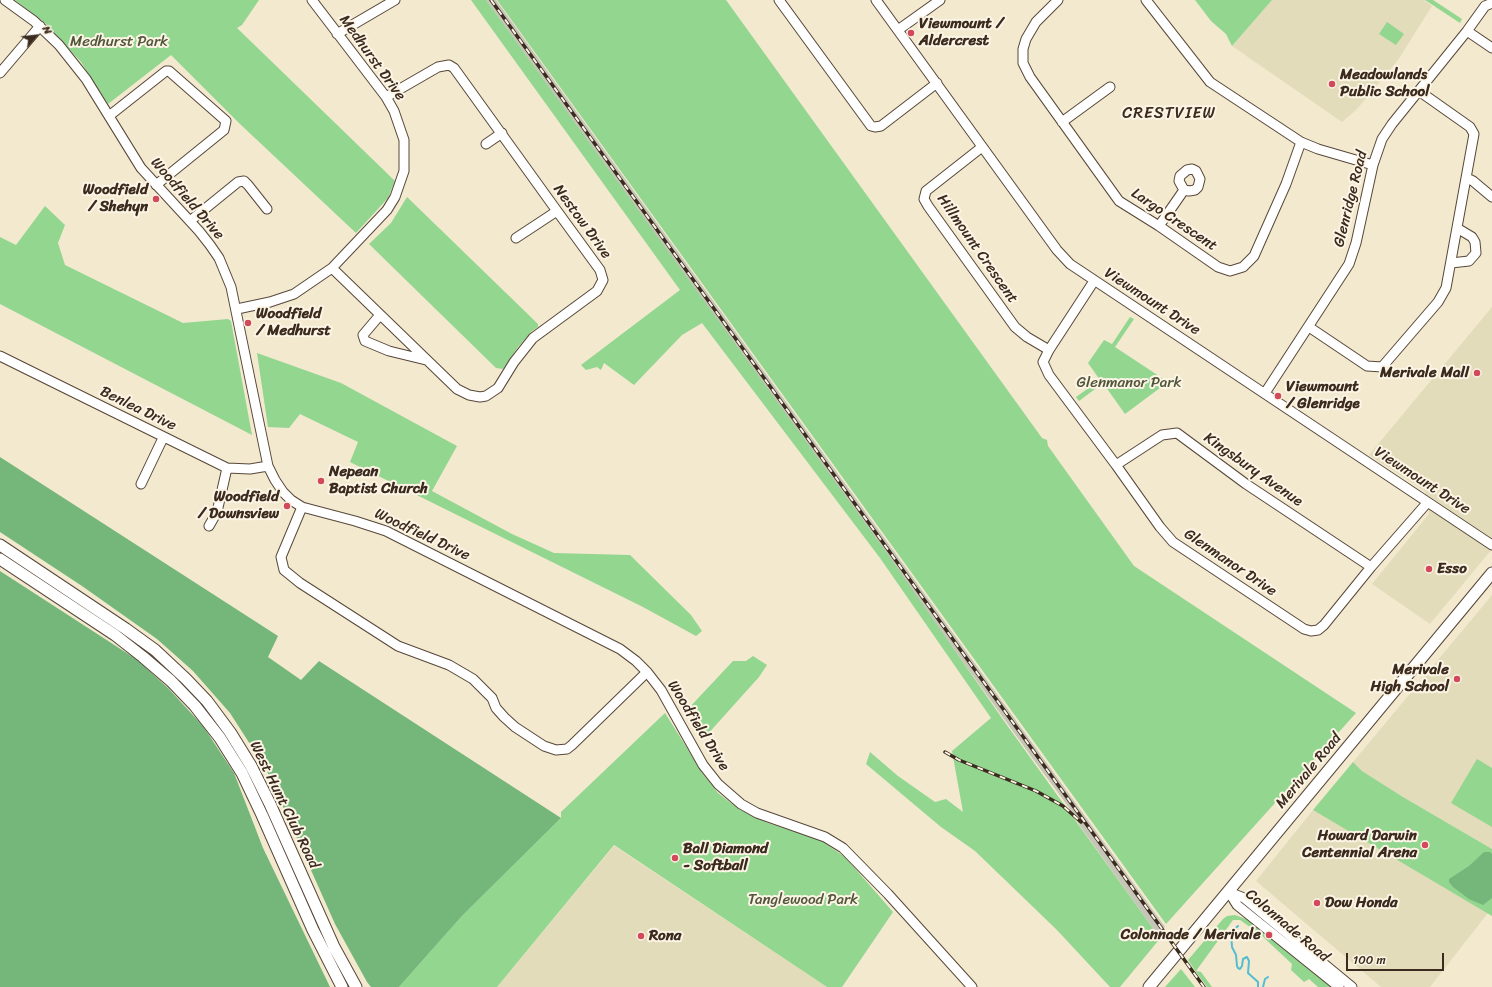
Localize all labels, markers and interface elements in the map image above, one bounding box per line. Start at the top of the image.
street label: Medhurst Drive [335,12,409,104]
place label: Viewmount / Aldercrest [919,15,1003,50]
north arrow [16,16,56,56]
text: N [37,22,57,38]
marker: Viewmount / Aldercrest [906,28,916,38]
park label: Medhurst Park [70,33,168,51]
place label: Meadowlands Public School [1340,66,1429,101]
marker: Meadowlands Public School [1327,79,1337,89]
district label: CRESTVIEW [1123,104,1215,124]
street label: Glenridge Road [1330,149,1372,249]
street label: Woodfield Drive [146,154,228,244]
place label: Woodfield / Shehyn [83,181,148,216]
street label: Nestow Drive [549,181,615,263]
street label: Largo Crescent [1128,185,1220,255]
street label: Hillmount Crescent [933,191,1021,307]
marker: Woodfield / Shehyn [151,194,161,204]
street label: Viewmount Drive [1101,264,1203,340]
place label: Woodfield / Medhurst [256,305,331,340]
marker: Woodfield / Medhurst [243,318,253,328]
place label: Merivale Mall [1380,364,1469,382]
marker: Merivale Mall [1472,368,1482,378]
park label: Glenmanor Park [1077,374,1181,392]
place label: Viewmount / Glenridge [1286,378,1360,413]
street label: Benlea Drive [97,383,179,435]
marker: Viewmount / Glenridge [1273,391,1283,401]
street label: Kingsbury Avenue [1200,429,1306,511]
street label: Viewmount Drive [1371,443,1473,519]
place label: Nepean Baptist Church [329,463,428,498]
marker: Nepean Baptist Church [316,476,326,486]
place label: Woodfield / Downsview [198,488,279,523]
marker: Woodfield / Downsview [282,501,292,511]
street label: Woodfield Drive [371,505,473,565]
street label: Glenmanor Drive [1180,525,1280,601]
place label: Esso [1437,560,1467,578]
marker: Esso [1424,564,1434,574]
place label: Merivale High School [1371,661,1449,696]
marker: Merivale High School [1452,674,1462,684]
street label: Woodfield Drive [663,678,733,774]
street label: Merivale Road [1272,730,1346,812]
street label: West Hunt Club Road [245,738,323,872]
place label: Howard Darwin Centennial Arena [1302,827,1417,862]
place label: Ball Diamond - Softball [683,840,768,875]
marker: Howard Darwin Centennial Arena [1420,840,1430,850]
marker: Ball Diamond - Softball [670,853,680,863]
street label: Colonnade Road [1241,886,1333,966]
park label: Tanglewood Park [748,891,858,909]
place label: Dow Honda [1325,894,1398,912]
marker: Dow Honda [1312,898,1322,908]
place label: Colonnade / Merivale [1121,926,1261,944]
place label: Rona [649,927,681,945]
marker: Colonnade / Merivale [1264,930,1274,940]
marker: Rona [636,931,646,941]
scale bar [1348,945,1446,971]
text: 100 m [1353,949,1386,971]

